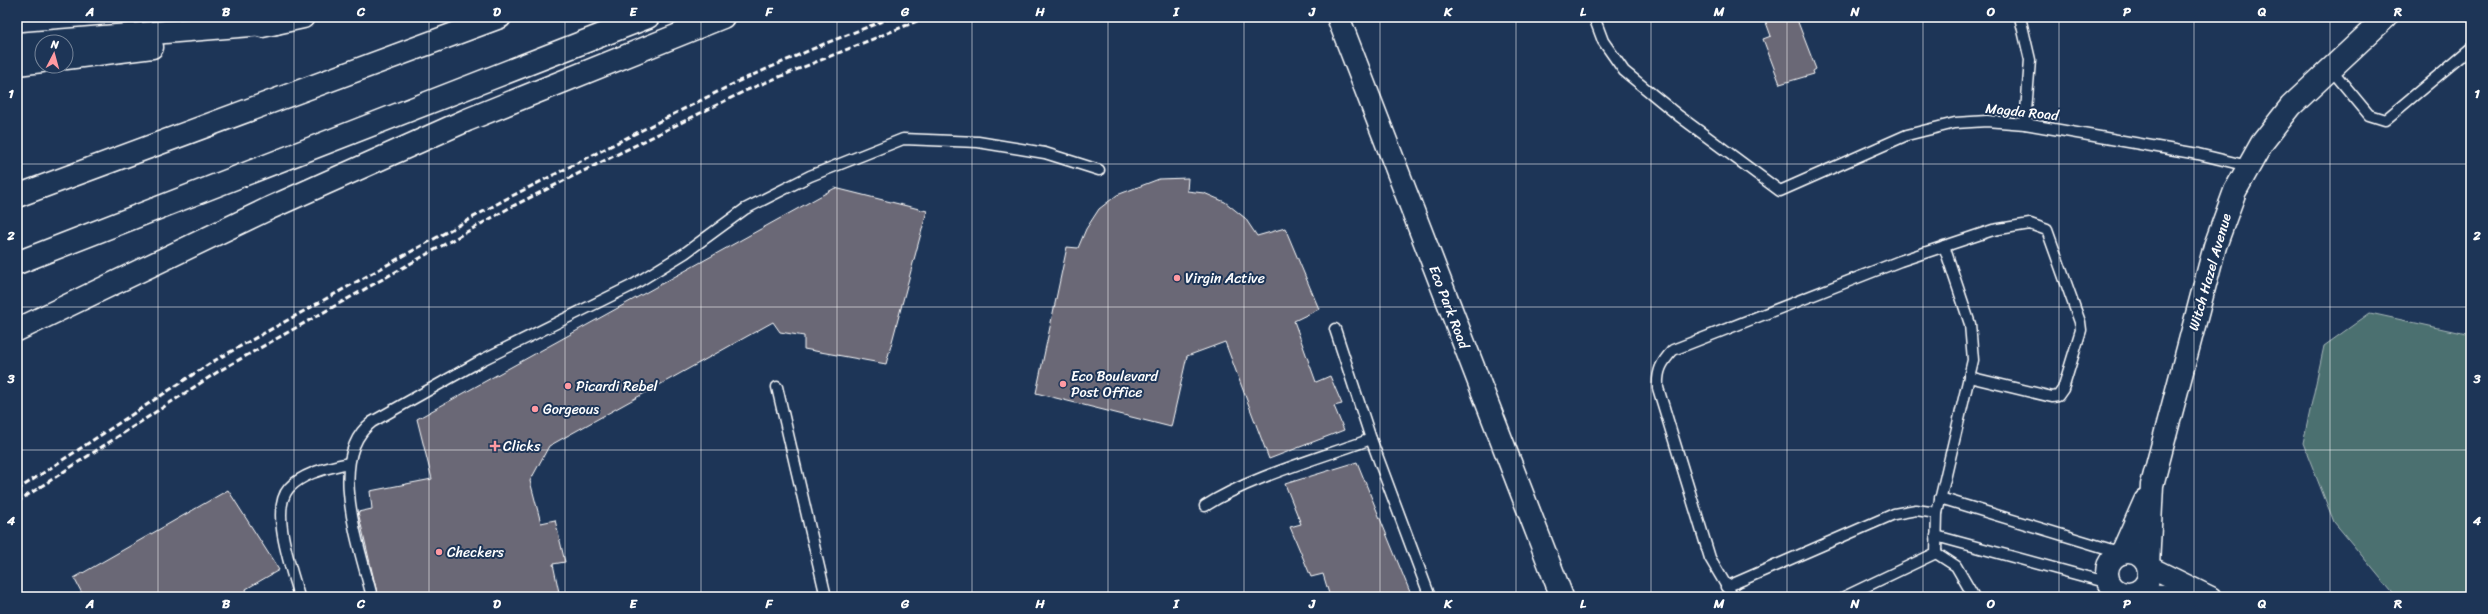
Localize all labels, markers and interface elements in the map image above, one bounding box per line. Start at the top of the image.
text: A [85,0,94,23]
text: B [222,0,231,23]
text: C [356,0,366,23]
text: D [493,0,501,23]
text: E [629,0,638,23]
text: F [764,0,773,23]
text: G [900,0,910,23]
text: H [1034,0,1045,23]
text: I [1172,0,1180,23]
text: J [1308,0,1316,23]
text: K [1443,0,1453,23]
text: L [1580,0,1587,23]
text: M [1713,0,1725,23]
text: N [1849,0,1860,23]
text: O [1986,0,1996,23]
text: P [2123,0,2131,23]
text: Q [2257,0,2267,23]
text: R [2393,0,2402,23]
north arrow [34,34,74,74]
text: N [49,35,60,54]
text: 1 [8,82,14,105]
text: 1 [2474,82,2480,105]
street label: Magda Road [1984,96,2061,128]
street label: Witch Hazel Avenue [2181,210,2239,334]
text: 2 [6,224,15,247]
text: 2 [2472,224,2481,247]
street label: Eco Park Road [1422,262,1477,354]
place label: Virgin Active [1185,266,1265,291]
marker: Virgin Active [1172,273,1182,283]
place label: Eco Boulevard Post Office [1071,364,1159,405]
text: 3 [6,367,15,390]
text: 3 [2472,367,2481,390]
place label: Picardi Rebel [576,374,659,399]
marker: Eco Boulevard Post Office [1058,379,1068,389]
marker: Picardi Rebel [563,381,573,391]
place label: Gorgeous [543,397,599,422]
marker: Gorgeous [530,404,540,414]
place label: Clicks [503,434,541,459]
marker: Clicks [490,441,500,451]
text: 4 [6,509,16,532]
text: 4 [2472,509,2482,532]
place label: Checkers [447,540,505,565]
marker: Checkers [434,547,444,557]
text: A [85,592,94,614]
text: B [222,592,231,614]
text: C [356,592,366,614]
text: D [493,592,501,614]
text: E [629,592,638,614]
text: F [764,592,773,614]
text: G [900,592,910,614]
text: H [1034,592,1045,614]
text: I [1172,592,1180,614]
text: J [1308,592,1316,614]
text: K [1443,592,1453,614]
text: L [1580,592,1587,614]
text: M [1713,592,1725,614]
text: N [1849,592,1860,614]
text: O [1986,592,1996,614]
text: P [2123,592,2131,614]
text: Q [2257,592,2267,614]
text: R [2393,592,2402,614]

